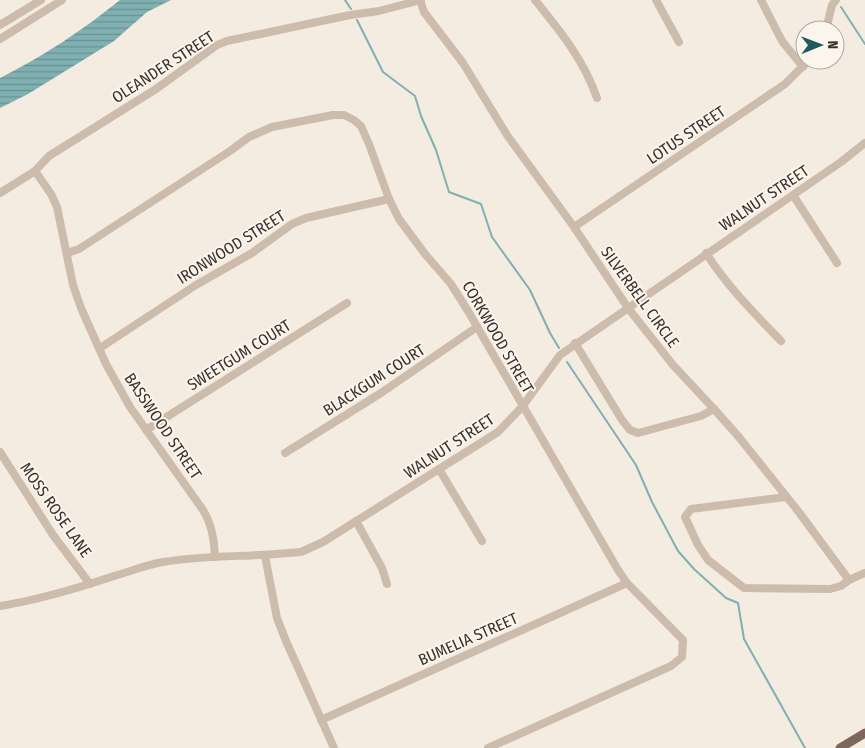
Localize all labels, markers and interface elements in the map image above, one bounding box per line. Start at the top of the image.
north arrow [795,20,845,70]
street label: OLEANDER STREET [108,27,218,107]
text: N [824,40,841,49]
street label: LOTUS STREET [643,102,729,168]
street label: WALNUT STREET [716,161,813,235]
street label: IRONWOOD STREET [173,206,289,288]
street label: SILVERBELL CIRCLE [597,243,683,351]
street label: CORKWOOD STREET [458,278,538,397]
street label: SWEETGUM COURT [184,315,295,394]
street label: BLACKGUM COURT [320,340,429,420]
street label: BASSWOOD STREET [120,369,206,483]
street label: WALNUT STREET [400,409,498,482]
street label: MOSS ROSE LANE [16,459,96,561]
street label: BUMELIA STREET [415,608,521,669]

